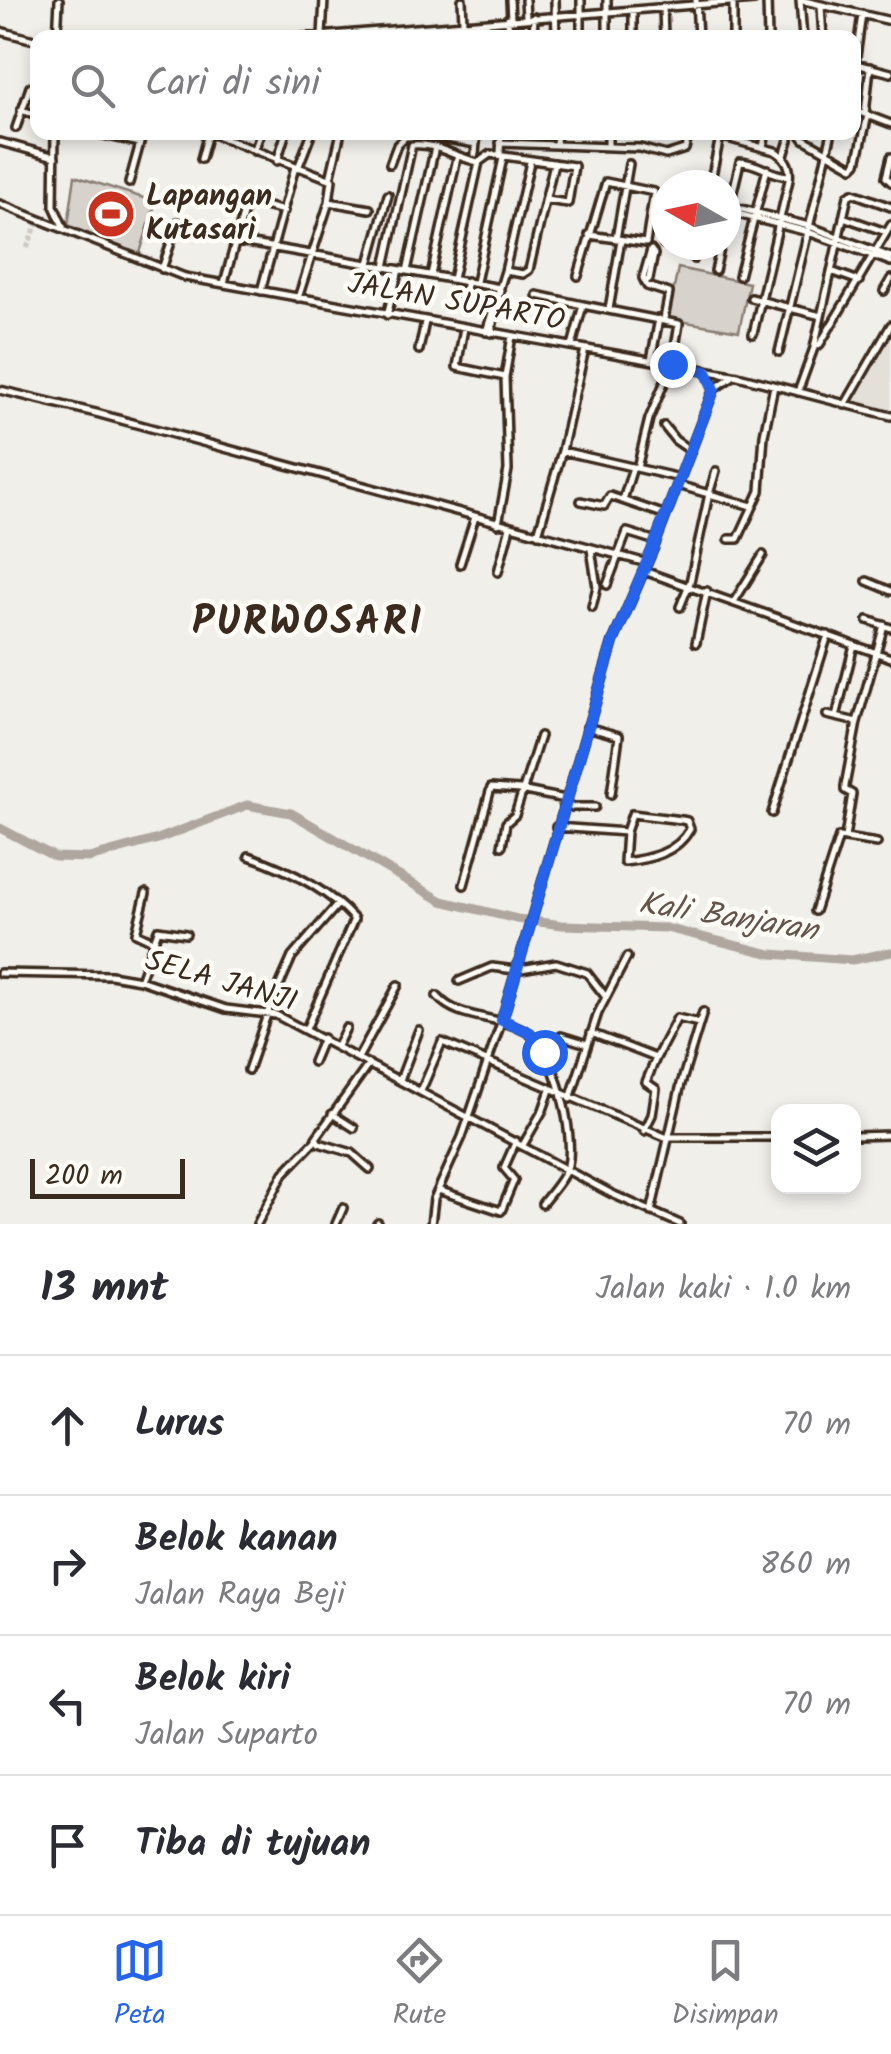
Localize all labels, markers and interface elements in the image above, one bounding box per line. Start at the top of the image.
search box [30,30,861,140]
text: Cari di sini [145,55,320,115]
icon: search [65,58,120,113]
north arrow [651,170,741,260]
place label: Lapangan Kutasari [146,173,272,255]
sports icon: Lapangan Kutasari [85,188,137,240]
street label: JALAN SUPARTO [344,260,568,346]
route end [650,342,696,388]
district label: PURWOSARI [192,591,424,655]
water label: Kali Banjaran [635,879,824,958]
street label: SELA JANJI [139,937,303,1027]
route start [522,1030,568,1076]
map controls [771,1104,861,1194]
button: layers [771,1104,861,1194]
scale bar [30,1154,185,1198]
text: 200 m [45,1154,123,1199]
text: 13 mnt [40,1256,168,1323]
text: Jalan kaki · 1.0 km [595,1264,851,1315]
text: Lurus [135,1395,224,1455]
icon: ahead [40,1398,95,1453]
text: 70 m [782,1400,851,1451]
text: Belok kanan [135,1510,338,1570]
icon: right [40,1538,95,1593]
text: 860 m [760,1540,851,1591]
text: Jalan Raya Beji [135,1570,345,1621]
text: Belok kiri [135,1650,290,1710]
icon: left [40,1678,95,1733]
text: 70 m [782,1680,851,1731]
text: Jalan Suparto [135,1710,318,1761]
text: Tiba di tujuan [135,1815,371,1875]
icon: arrive [40,1818,95,1873]
tab: Peta [112,1933,167,2038]
tab: Rute [392,1933,447,2038]
tab: Disimpan [672,1933,779,2038]

